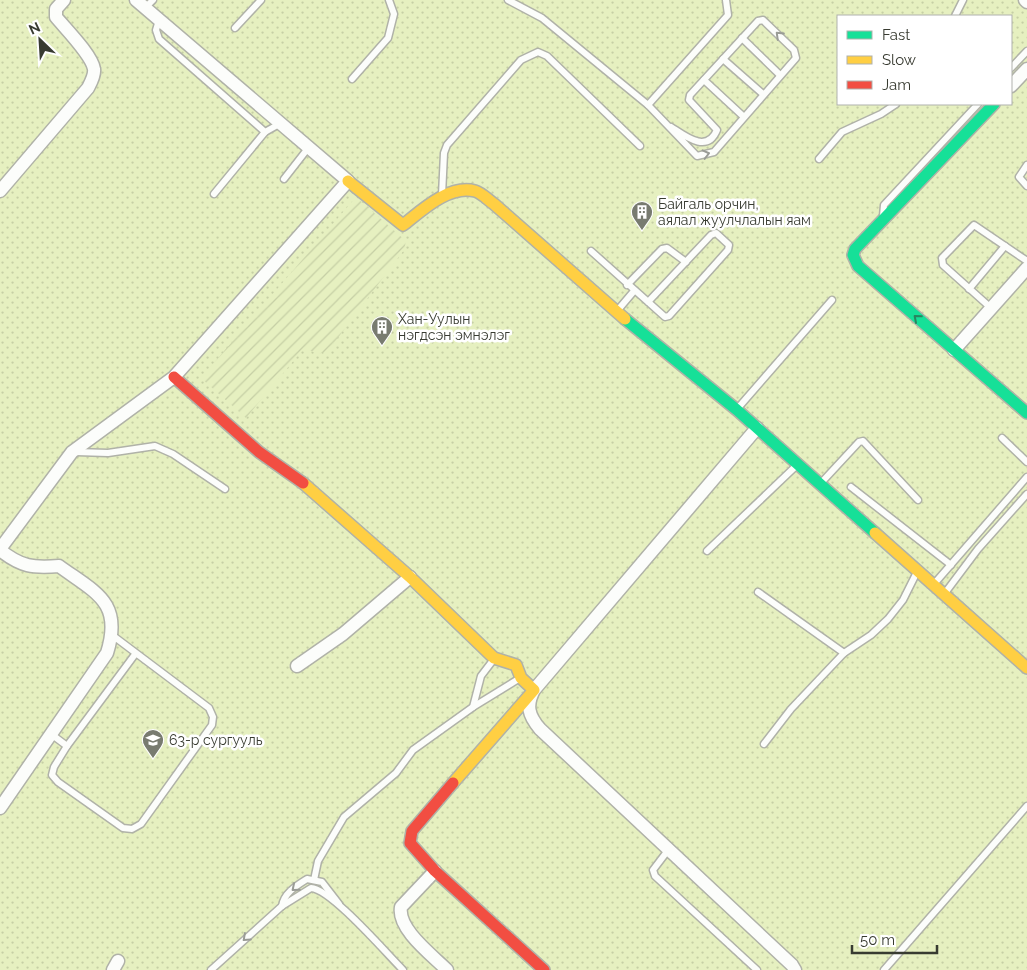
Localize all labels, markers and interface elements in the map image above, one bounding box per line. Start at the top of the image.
north arrow [15,15,65,65]
legend [837,15,1012,105]
text: N [26,19,43,38]
text: Fast [882,26,910,44]
one-way arrow [776,32,785,41]
text: Slow [882,51,916,69]
text: Jam [882,76,911,94]
one-way arrow [702,149,711,160]
place label: Байгаль орчин, аялал жуулчлалын яам [658,196,811,228]
building icon: Байгаль орчин, аялал жуулчлалын яам [630,200,654,231]
place label: Хан-Уулын нэгдсэн эмнэлэг [398,311,510,343]
one-way arrow [914,314,923,323]
building icon: Хан-Уулын нэгдсэн эмнэлэг [370,315,394,346]
school or university icon: 63-р сургууль [141,728,165,759]
place label: 63-р сургууль [169,732,263,748]
one-way arrow [292,882,301,891]
scale bar [852,922,937,954]
text: 50 m [860,931,895,949]
one-way arrow [243,932,252,941]

